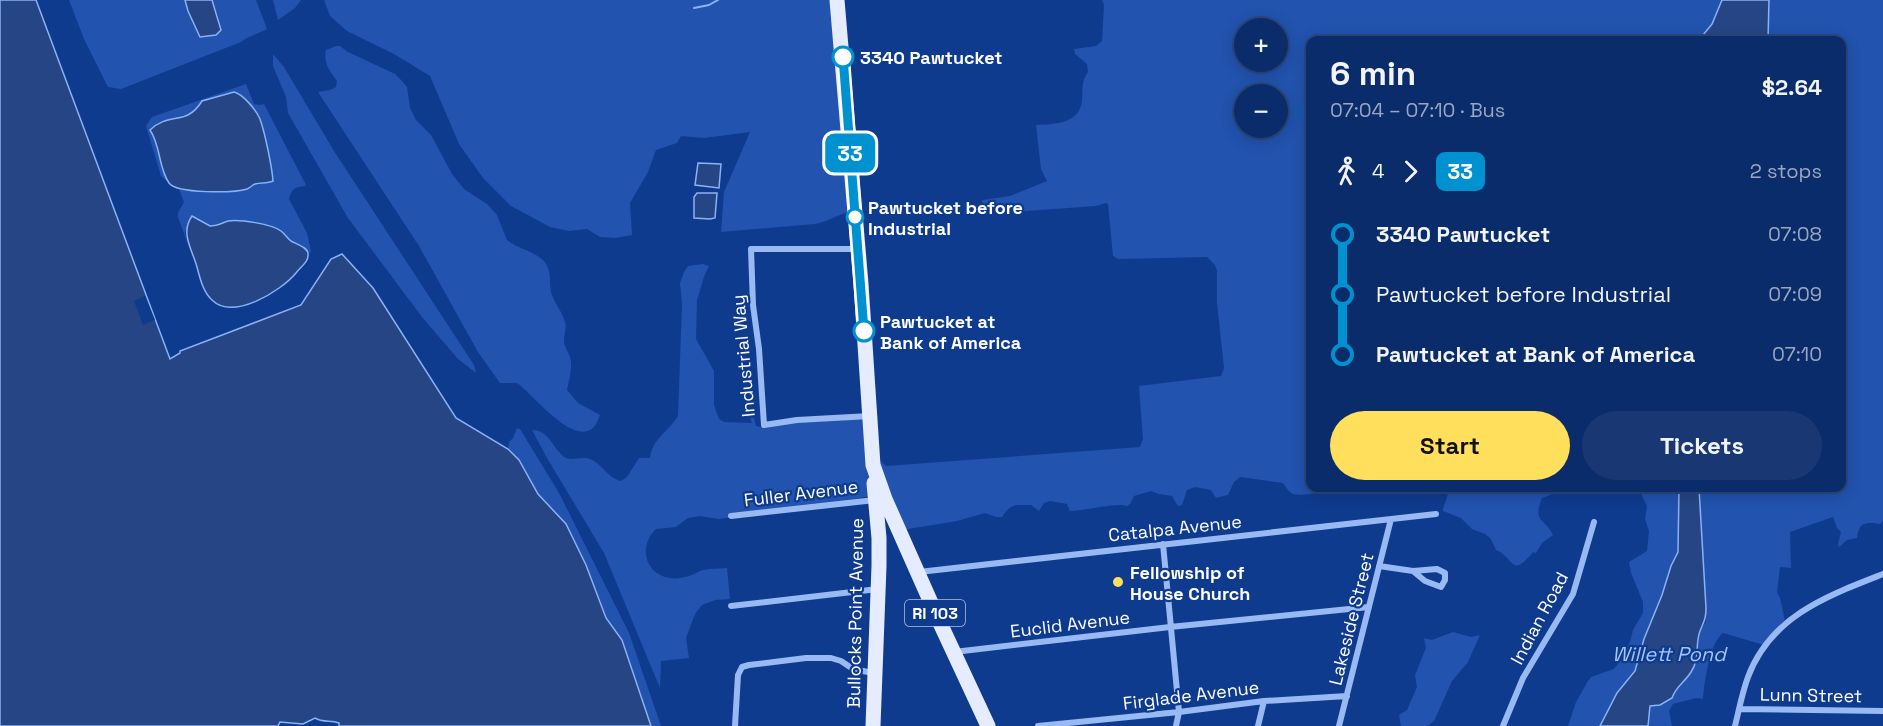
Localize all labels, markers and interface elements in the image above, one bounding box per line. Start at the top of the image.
map controls [1234,18,1288,138]
button: + [1234,18,1288,72]
marker: 3340 Pawtucket [832,46,854,68]
place label: 3340 Pawtucket [860,46,1003,69]
text: 6 min [1330,53,1416,95]
text: $2.64 [1762,73,1822,101]
button: − [1234,84,1288,138]
text: 07:04 – 07:10 · Bus [1330,97,1505,123]
line badge: 33 [823,134,877,172]
text: 33 [837,140,863,167]
icon: walk [1330,155,1363,188]
icon: forward [1394,155,1427,188]
text: 4 [1372,158,1385,184]
text: 33 [1448,158,1473,185]
text: 2 stops [1750,158,1822,184]
place label: Pawtucket before Industrial [868,196,1023,240]
marker: Pawtucket before Industrial [846,208,864,226]
text: 3340 Pawtucket [1376,220,1550,248]
text: 07:08 [1768,221,1822,247]
text: Pawtucket before Industrial [1376,280,1671,308]
text: 07:09 [1768,281,1822,307]
street label: Industrial Way [726,294,760,418]
place label: Pawtucket at Bank of America [880,310,1022,354]
marker: Pawtucket at Bank of America [853,320,875,342]
text: Pawtucket at Bank of America [1376,340,1695,368]
text: 07:10 [1772,341,1822,367]
button: Start [1330,411,1570,480]
button: Tickets [1582,411,1822,480]
street label: Fuller Avenue [743,475,859,511]
street label: Catalpa Avenue [1107,510,1243,546]
street label: Bullocks Point Avenue [842,518,868,708]
street label: Lakeside Street [1323,550,1379,688]
place label: Fellowship of House Church [1130,561,1250,605]
street label: Indian Road [1505,568,1573,668]
marker: Fellowship of House Church [1111,575,1125,589]
road number: RI 103 [905,600,965,626]
street label: Euclid Avenue [1009,605,1131,643]
water label: Willett Pond [1612,641,1728,667]
street label: Firglade Avenue [1122,675,1260,715]
street label: Lunn Street [1760,683,1862,707]

